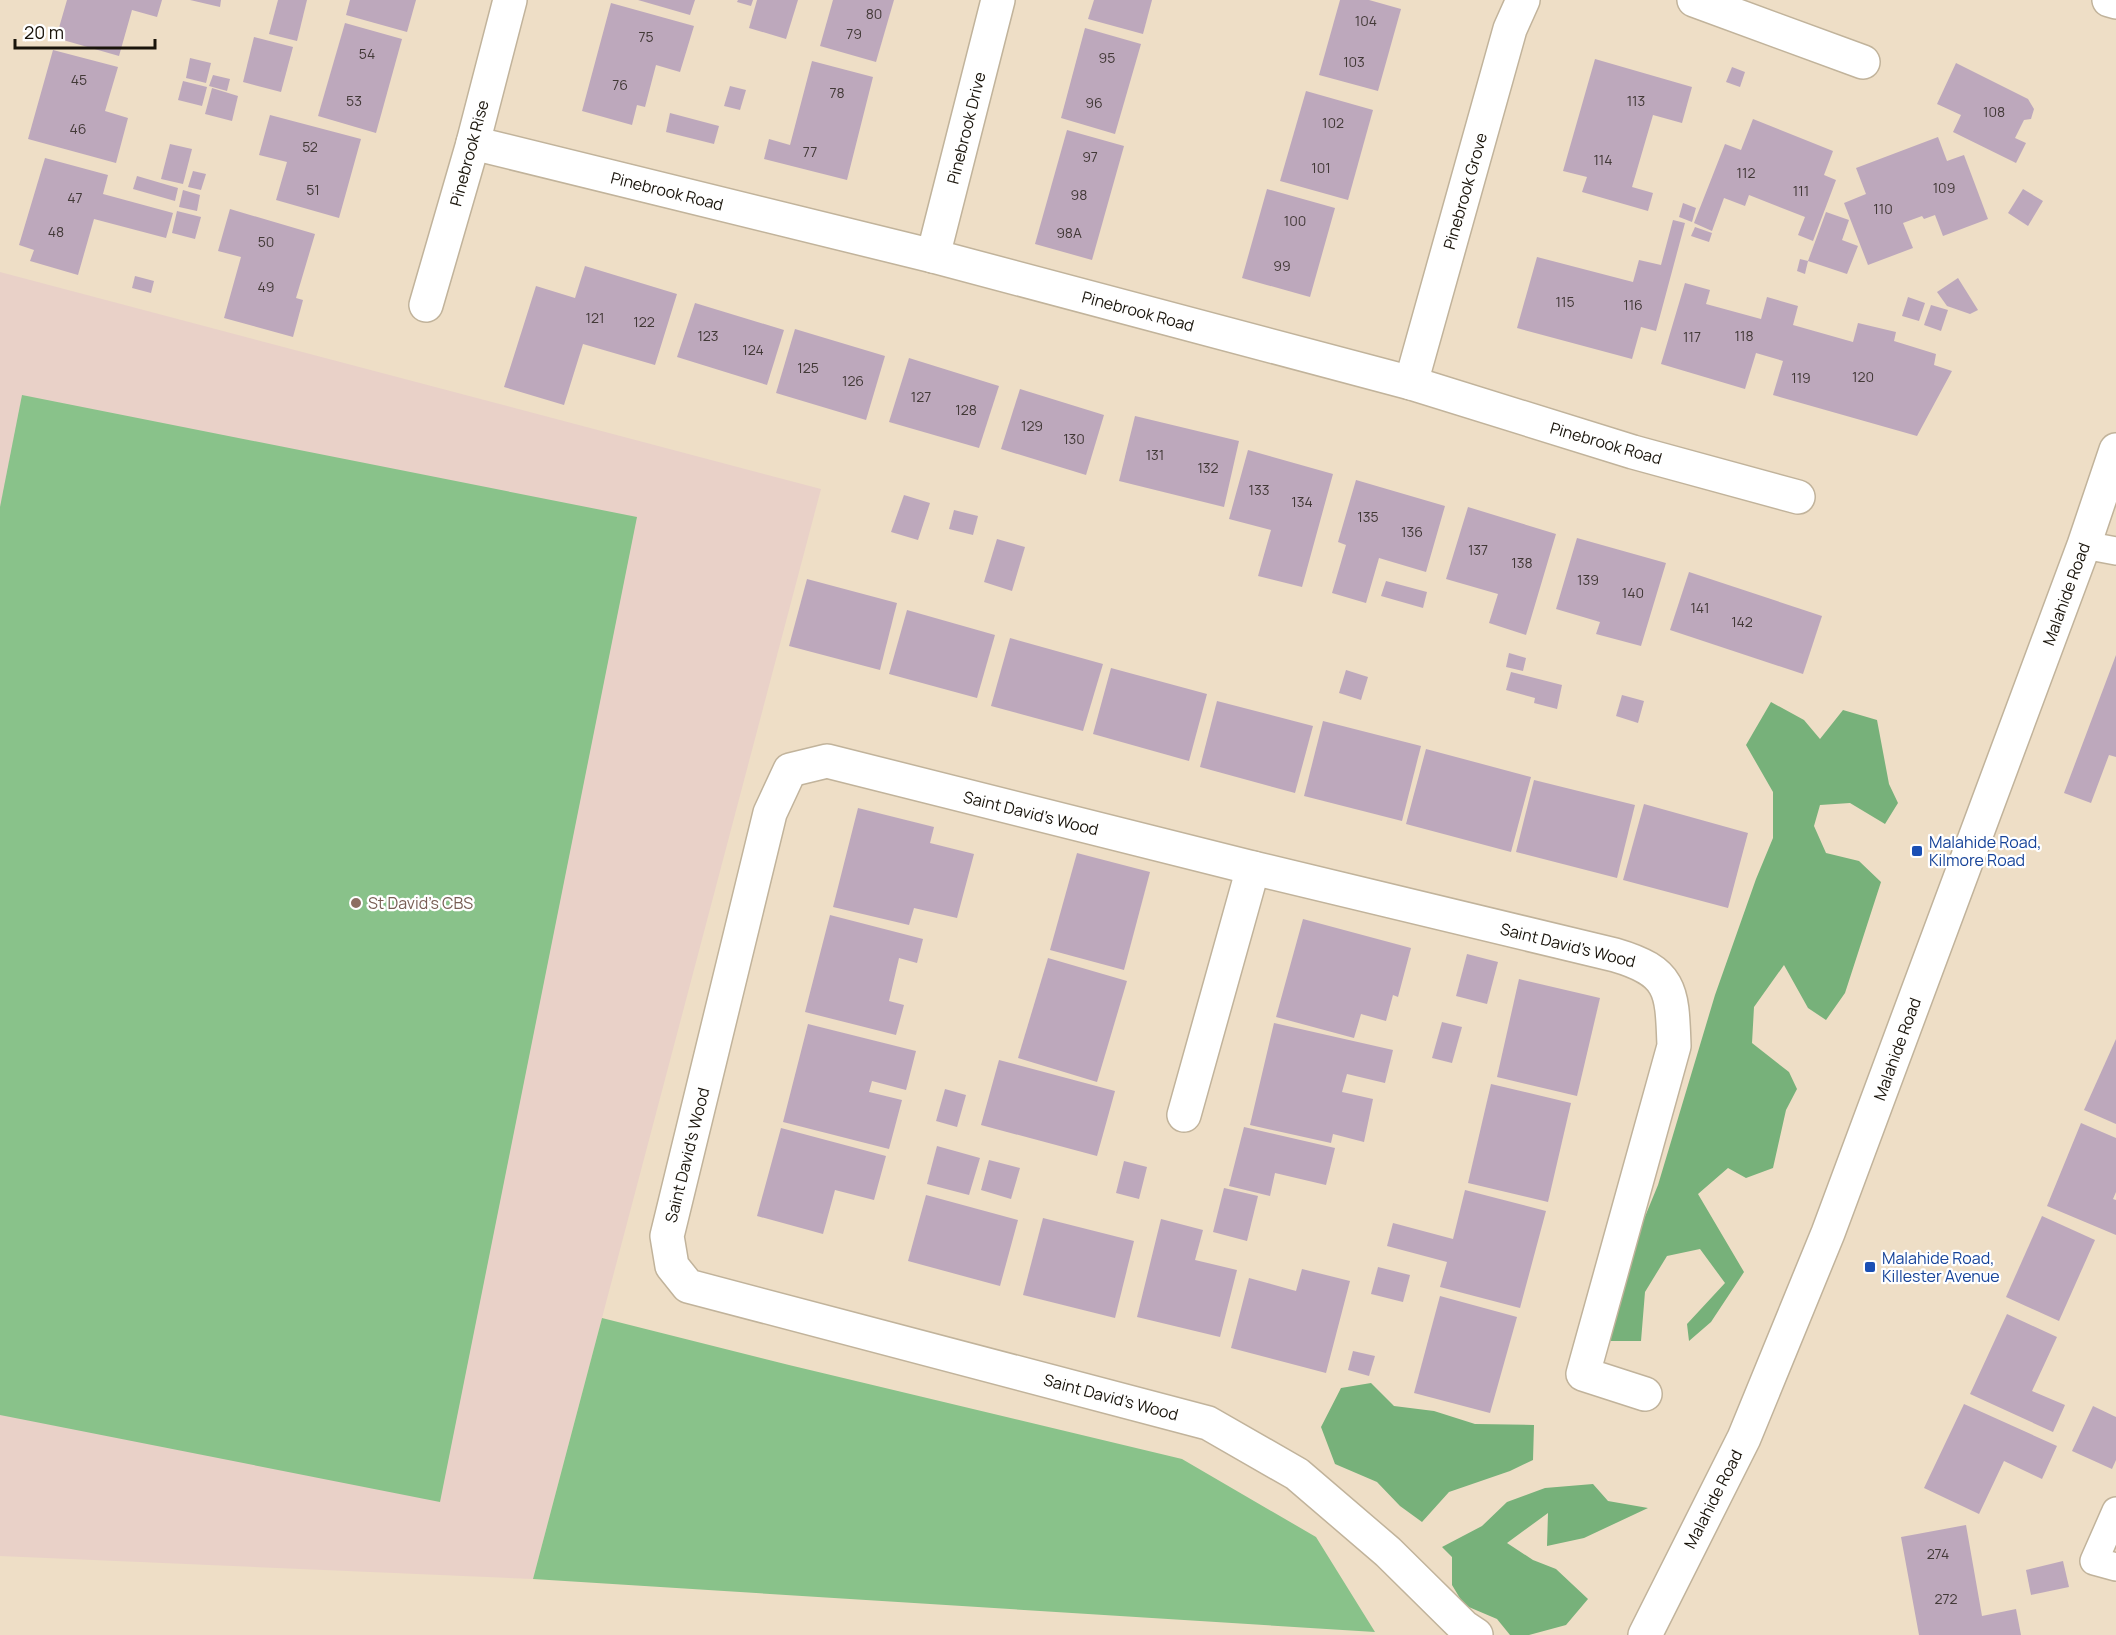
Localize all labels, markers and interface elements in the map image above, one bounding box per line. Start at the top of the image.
house number: 80 [866,4,882,23]
house number: 104 [1355,11,1377,30]
scale bar [15,12,154,50]
text: 20 m [24,20,64,44]
house number: 79 [846,24,862,43]
house number: 75 [638,27,654,46]
house number: 54 [359,44,375,63]
house number: 95 [1099,48,1115,67]
house number: 103 [1343,52,1365,71]
house number: 45 [71,70,87,89]
street label: Pinebrook Drive [941,70,991,186]
house number: 76 [612,75,628,94]
house number: 78 [829,83,845,102]
house number: 53 [346,91,362,110]
house number: 113 [1627,91,1645,110]
house number: 96 [1085,93,1103,112]
street label: Pinebrook Rise [444,98,494,208]
house number: 108 [1983,102,2005,121]
house number: 102 [1322,113,1344,132]
house number: 46 [70,119,86,138]
street label: Pinebrook Grove [1438,130,1492,252]
house number: 52 [302,137,318,156]
house number: 77 [803,142,817,161]
house number: 97 [1082,147,1098,166]
house number: 114 [1593,150,1613,169]
house number: 101 [1311,158,1331,177]
house number: 112 [1737,163,1755,182]
street label: Pinebrook Road [608,166,726,216]
house number: 109 [1933,178,1955,197]
house number: 51 [306,180,320,199]
house number: 111 [1793,181,1809,200]
house number: 98 [1071,185,1087,204]
house number: 47 [67,188,83,207]
house number: 110 [1873,199,1893,218]
house number: 100 [1284,211,1306,230]
house number: 48 [48,222,64,241]
house number: 98A [1056,223,1082,242]
house number: 50 [258,232,274,251]
house number: 99 [1273,256,1291,275]
house number: 49 [258,277,274,296]
street label: Pinebrook Road [1079,285,1197,337]
house number: 115 [1555,292,1575,311]
house number: 116 [1623,295,1643,314]
house number: 121 [586,308,604,327]
house number: 122 [633,312,655,331]
house number: 123 [697,326,719,345]
house number: 118 [1734,326,1754,345]
house number: 117 [1683,327,1701,346]
house number: 124 [742,340,764,359]
house number: 125 [797,358,819,377]
house number: 120 [1852,367,1874,386]
house number: 119 [1791,368,1811,387]
house number: 126 [842,371,864,390]
house number: 127 [911,387,931,406]
house number: 128 [955,400,977,419]
house number: 129 [1021,416,1043,435]
street label: Pinebrook Road [1548,417,1664,469]
house number: 130 [1063,429,1085,448]
house number: 131 [1146,445,1164,464]
house number: 132 [1197,458,1219,477]
house number: 133 [1249,480,1269,499]
house number: 134 [1291,492,1313,511]
house number: 135 [1357,507,1379,526]
house number: 136 [1401,522,1423,541]
street label: Malahide Road [2037,539,2095,649]
house number: 137 [1468,540,1488,559]
house number: 138 [1511,553,1533,572]
house number: 139 [1577,570,1599,589]
house number: 140 [1622,583,1644,602]
house number: 141 [1690,598,1710,617]
house number: 142 [1731,612,1753,631]
street label: Saint David's Wood [961,786,1101,840]
place label: Malahide Road, Kilmore Road [1929,831,2041,871]
marker: Malahide Road, Kilmore Road [1910,844,1924,858]
place label: St David's CBS [368,892,473,914]
marker: St David's CBS [349,896,363,910]
street label: Saint David's Wood [1498,918,1638,972]
street label: Malahide Road [1868,994,1926,1104]
street label: Saint David's Wood [660,1085,714,1225]
place label: Malahide Road, Killester Avenue [1882,1247,2000,1287]
marker: Malahide Road, Killester Avenue [1863,1260,1877,1274]
street label: Saint David's Wood [1041,1368,1181,1426]
street label: Malahide Road [1679,1446,1747,1552]
house number: 274 [1927,1544,1949,1563]
house number: 272 [1935,1589,1958,1608]

